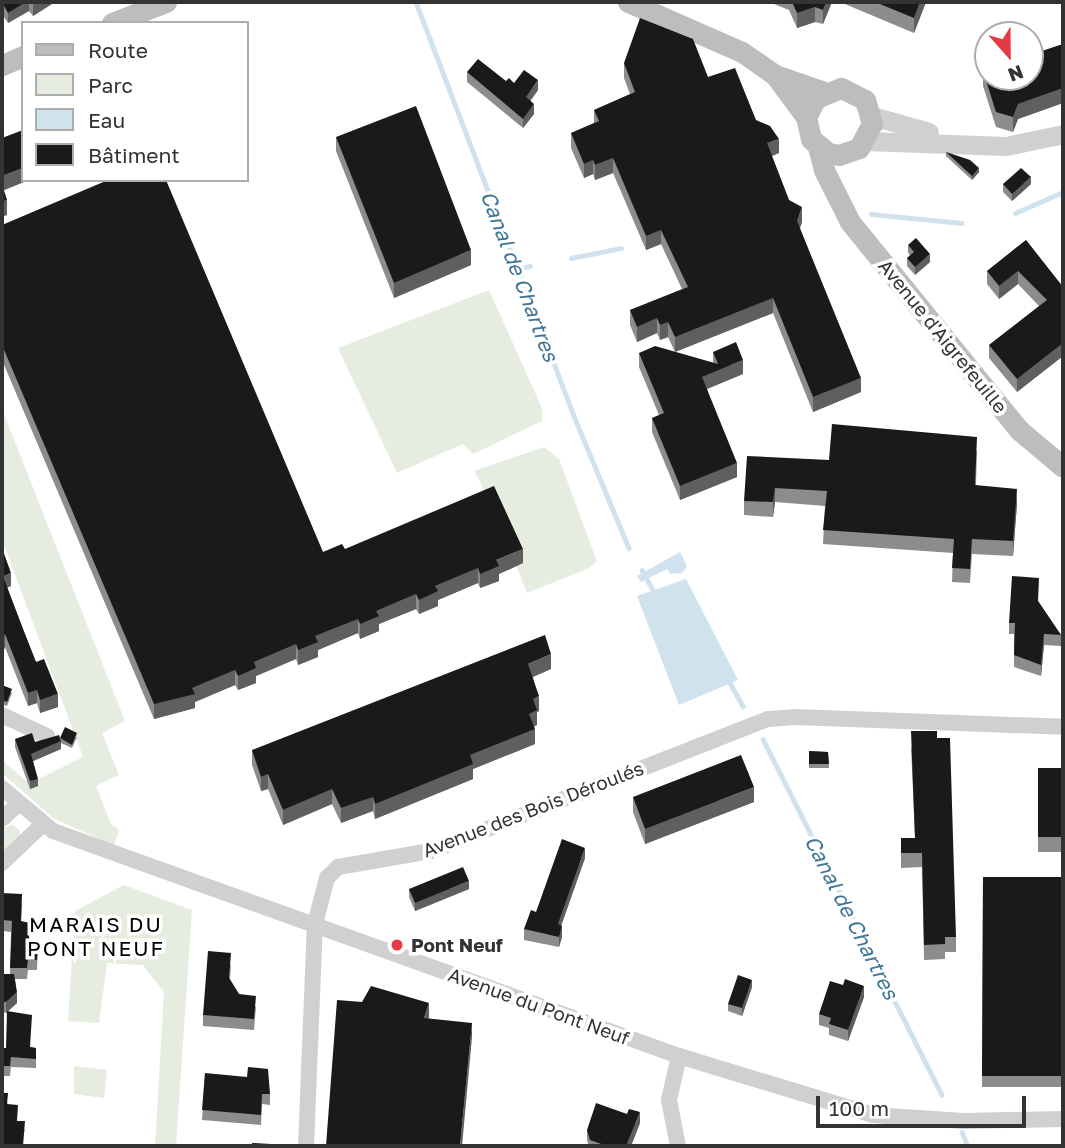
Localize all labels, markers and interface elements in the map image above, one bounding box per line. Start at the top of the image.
legend [21,21,248,182]
north arrow [974,21,1044,91]
text: Route [88,37,148,63]
text: N [1005,61,1027,88]
text: Parc [88,72,133,98]
text: Eau [88,107,125,133]
text: Bâtiment [88,142,180,168]
water label: Canal de Chartres [476,187,564,365]
street label: Avenue d'Aigrefeuille [874,255,1012,417]
street label: Avenue des Bois Déroulés [419,756,647,862]
water label: Canal de Chartres [800,831,904,1003]
district label: MARAIS DU PONT NEUF [28,911,164,961]
place label: Pont Neuf [411,934,503,956]
marker: Pont Neuf [389,937,405,953]
street label: Avenue du Pont Neuf [445,963,633,1049]
scale bar [820,1082,1030,1126]
text: 100 m [829,1095,889,1121]

